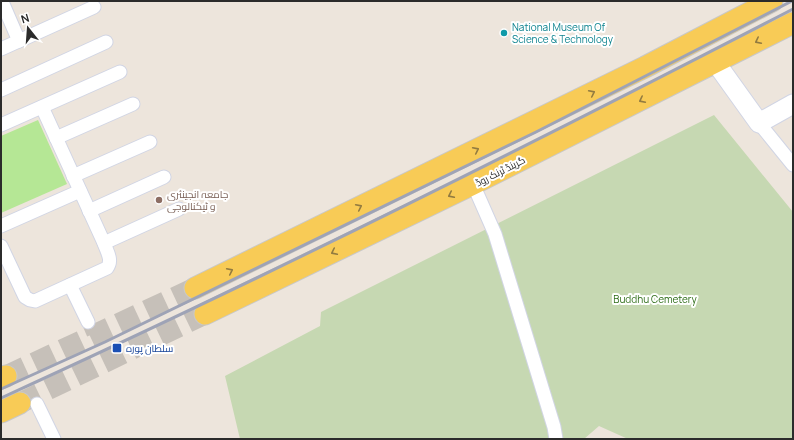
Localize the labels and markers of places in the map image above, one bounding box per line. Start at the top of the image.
place label: National Museum Of Science & Technology [512,20,614,46]
marker: National Museum Of Science & Technology [499,28,509,38]
place label: جامعہ انجینئری و ٹیکنالوجی [167,187,228,213]
marker: جامعہ انجینئری و ٹیکنالوجی [154,195,164,205]
place label: سلطان پورہ [126,341,173,355]
marker: سلطان پورہ [111,342,123,354]

